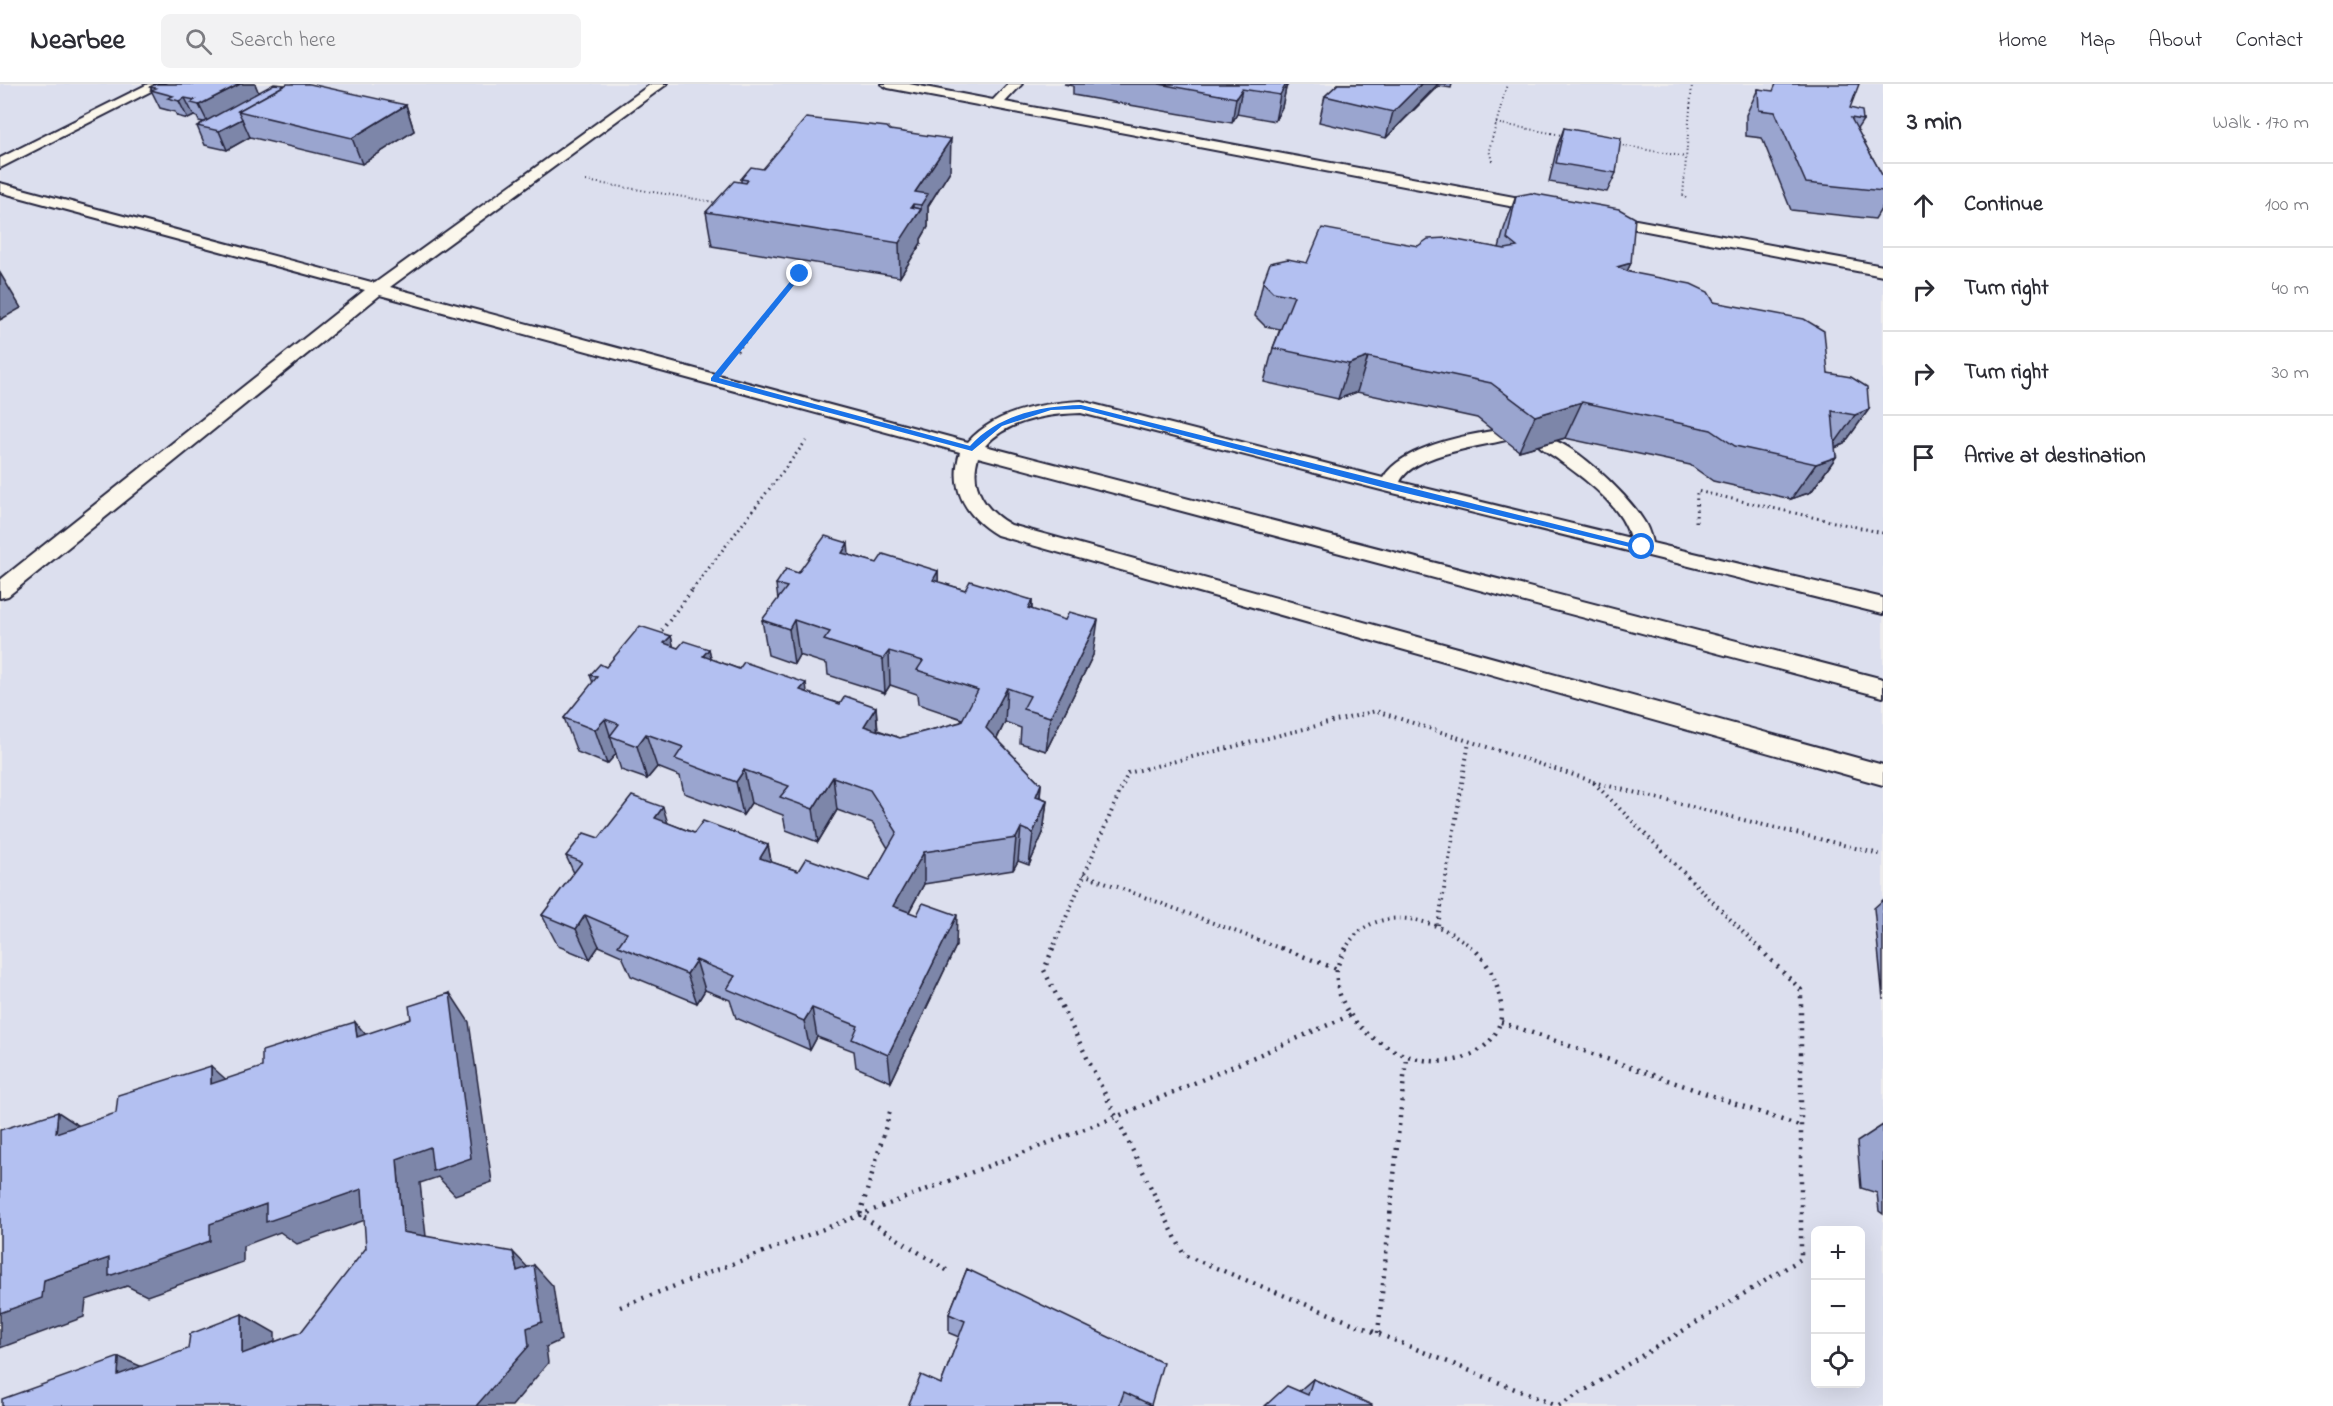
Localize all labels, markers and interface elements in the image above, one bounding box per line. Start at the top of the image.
search box [161,14,581,68]
text: Nearbee [30,21,125,62]
icon: search [182,25,215,58]
text: Search here [230,25,336,57]
text: Home [1998,26,2047,56]
text: Map [2080,26,2115,56]
text: About [2148,26,2202,56]
text: Contact [2235,26,2303,56]
text: 3 min [1907,104,1962,142]
text: Walk · 170 m [2213,109,2309,138]
icon: ahead [1907,189,1940,222]
text: Continue [1964,189,2043,221]
text: 100 m [2265,191,2309,220]
route end [786,260,812,286]
icon: right [1907,273,1940,306]
text: Turn right [1964,273,2049,305]
text: 40 m [2272,275,2309,304]
icon: right [1907,357,1940,390]
text: Turn right [1964,357,2049,389]
text: 30 m [2272,359,2309,388]
icon: arrive [1907,441,1940,474]
text: Arrive at destination [1964,441,2146,473]
route start [1628,533,1654,559]
map controls [1811,1226,1865,1388]
button: + [1811,1226,1865,1280]
button: − [1811,1280,1865,1334]
button: locate [1811,1334,1865,1388]

